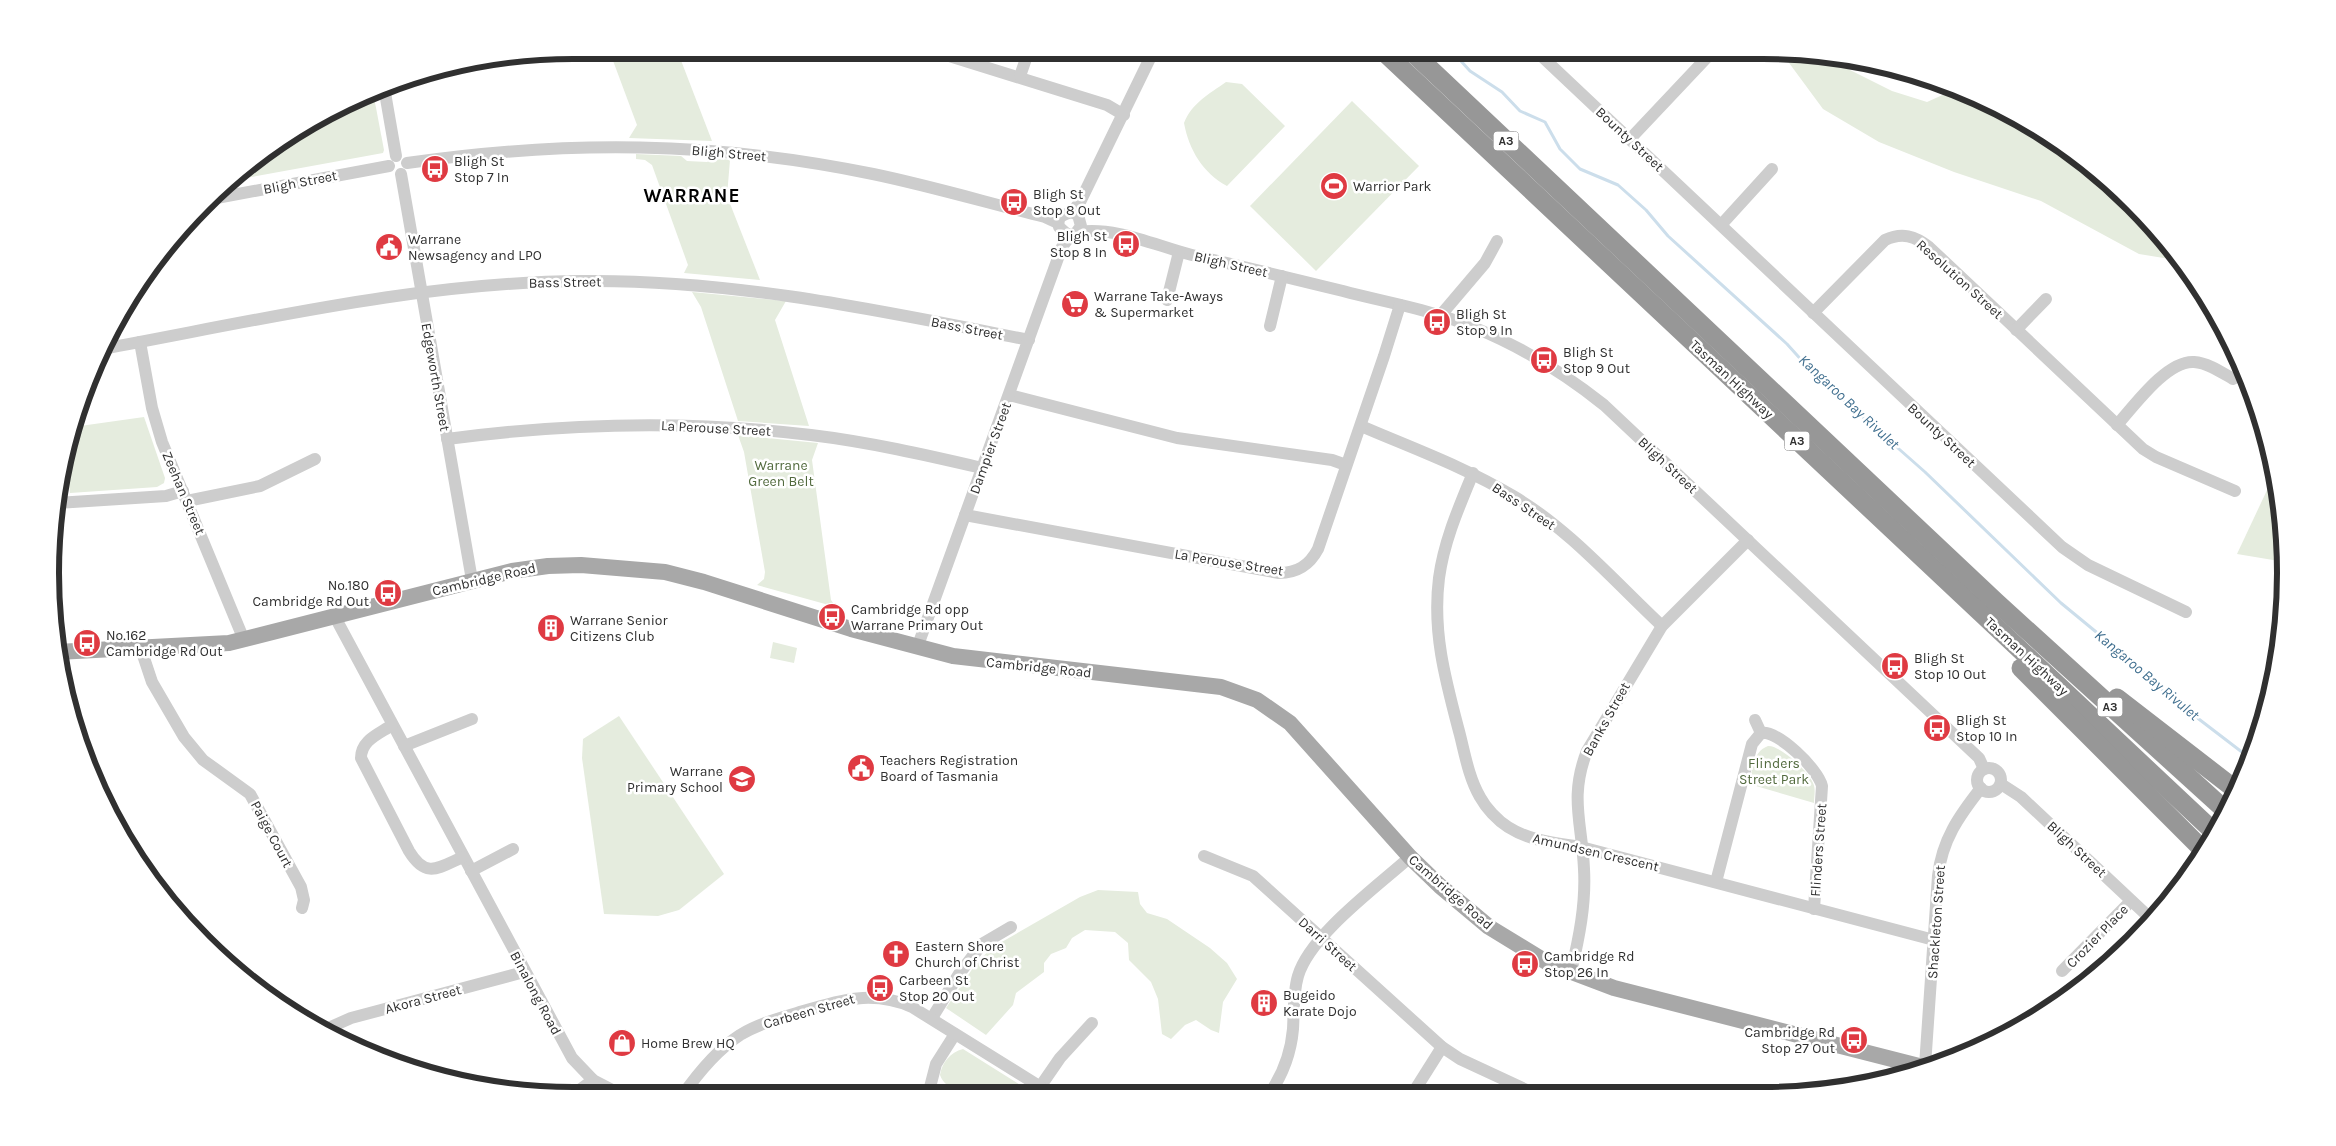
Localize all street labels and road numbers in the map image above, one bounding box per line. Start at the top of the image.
street label: Bounty Street [1592,104,1667,175]
road number: A3 [1494,132,1518,150]
street label: Bligh Street [691,142,767,165]
street label: Bligh Street [262,167,338,198]
street label: Resolution Street [1913,236,2006,323]
street label: Bligh Street [1192,248,1269,281]
street label: Bass Street [528,273,602,292]
street label: Bass Street [930,313,1004,344]
street label: Edgeworth Street [418,322,453,433]
street label: Tasman Highway [1686,336,1777,423]
street label: Dampier Street [966,400,1015,496]
street label: Bounty Street [1904,400,1979,471]
street label: La Perouse Street [661,417,771,440]
road number: A3 [1784,432,1810,451]
street label: Bligh Street [1634,434,1701,497]
street label: Zeehan Street [158,449,209,537]
street label: Bass Street [1489,479,1559,534]
street label: La Perouse Street [1173,545,1285,579]
street label: Cambridge Road [431,559,538,600]
street label: Tasman Highway [1981,613,2072,700]
street label: Cambridge Road [985,654,1092,681]
street label: Banks Street [1579,679,1634,759]
road number: A3 [2098,698,2122,716]
street label: Paige Court [247,798,296,870]
street label: Flinders Street [1807,803,1830,897]
street label: Bligh Street [2043,818,2110,881]
street label: Amundsen Crescent [1531,830,1661,875]
street label: Cambridge Road [1405,851,1496,934]
street label: Shackleton Street [1924,865,1949,979]
street label: Crozier Place [2063,901,2132,972]
street label: Darri Street [1295,914,1360,975]
street label: Binalong Road [506,948,565,1038]
street label: Akora Street [383,981,463,1018]
street label: Carbeen Street [762,990,857,1033]

